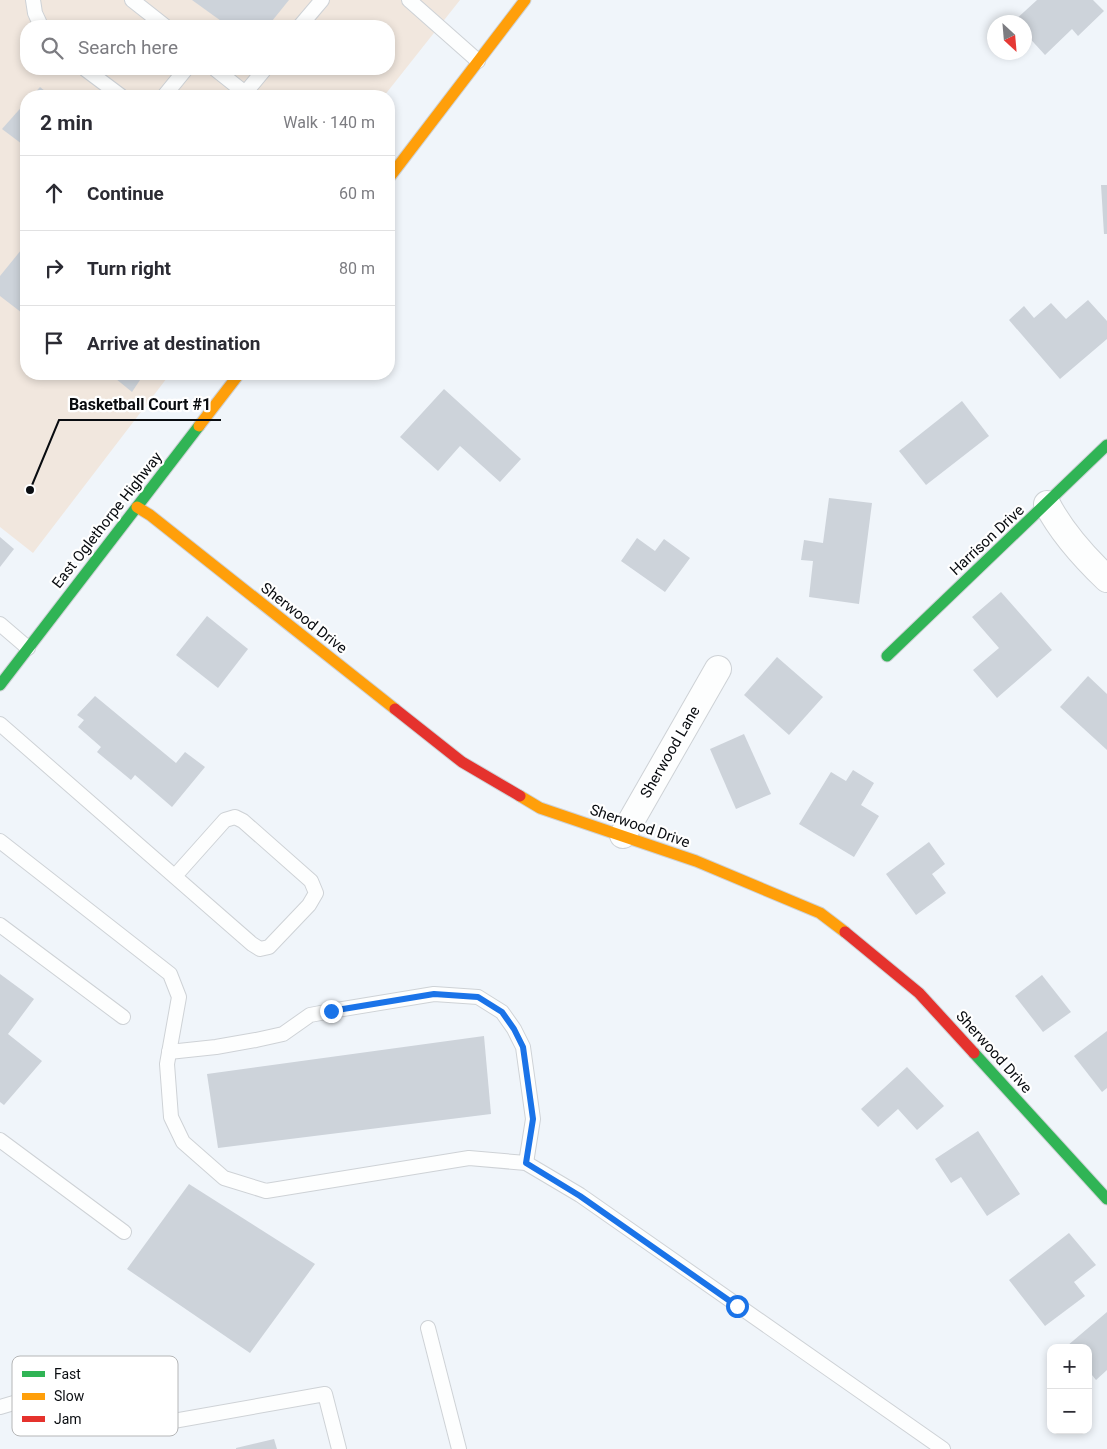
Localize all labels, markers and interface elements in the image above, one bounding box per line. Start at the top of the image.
north arrow [987,15,1032,60]
search box [20,20,395,75]
icon: search [38,34,66,62]
text: Search here [78,36,178,59]
text: 2 min [40,111,93,135]
text: Walk · 140 m [283,113,375,132]
icon: ahead [40,179,68,207]
text: Continue [87,182,164,205]
text: 60 m [339,184,375,203]
icon: right [40,254,68,282]
text: Turn right [87,257,171,280]
text: 80 m [339,259,375,278]
icon: arrive [40,329,68,357]
text: Arrive at destination [87,332,260,355]
callout: Basketball Court #1 [59,389,221,420]
text: Basketball Court #1 [69,395,211,414]
street label: East Oglethorpe Highway [48,448,166,592]
street label: Harrison Drive [946,501,1028,579]
street label: Sherwood Drive [257,579,351,657]
street label: Sherwood Lane [636,703,704,801]
street label: Sherwood Drive [588,800,692,852]
route end [320,1000,343,1023]
street label: Sherwood Drive [952,1007,1036,1097]
route start [726,1295,749,1318]
map controls [1047,1344,1092,1434]
button: + [1047,1344,1092,1389]
legend [12,1356,178,1436]
text: Fast [54,1366,81,1382]
text: Slow [54,1388,85,1404]
button: − [1047,1389,1092,1434]
text: Jam [54,1411,82,1427]

